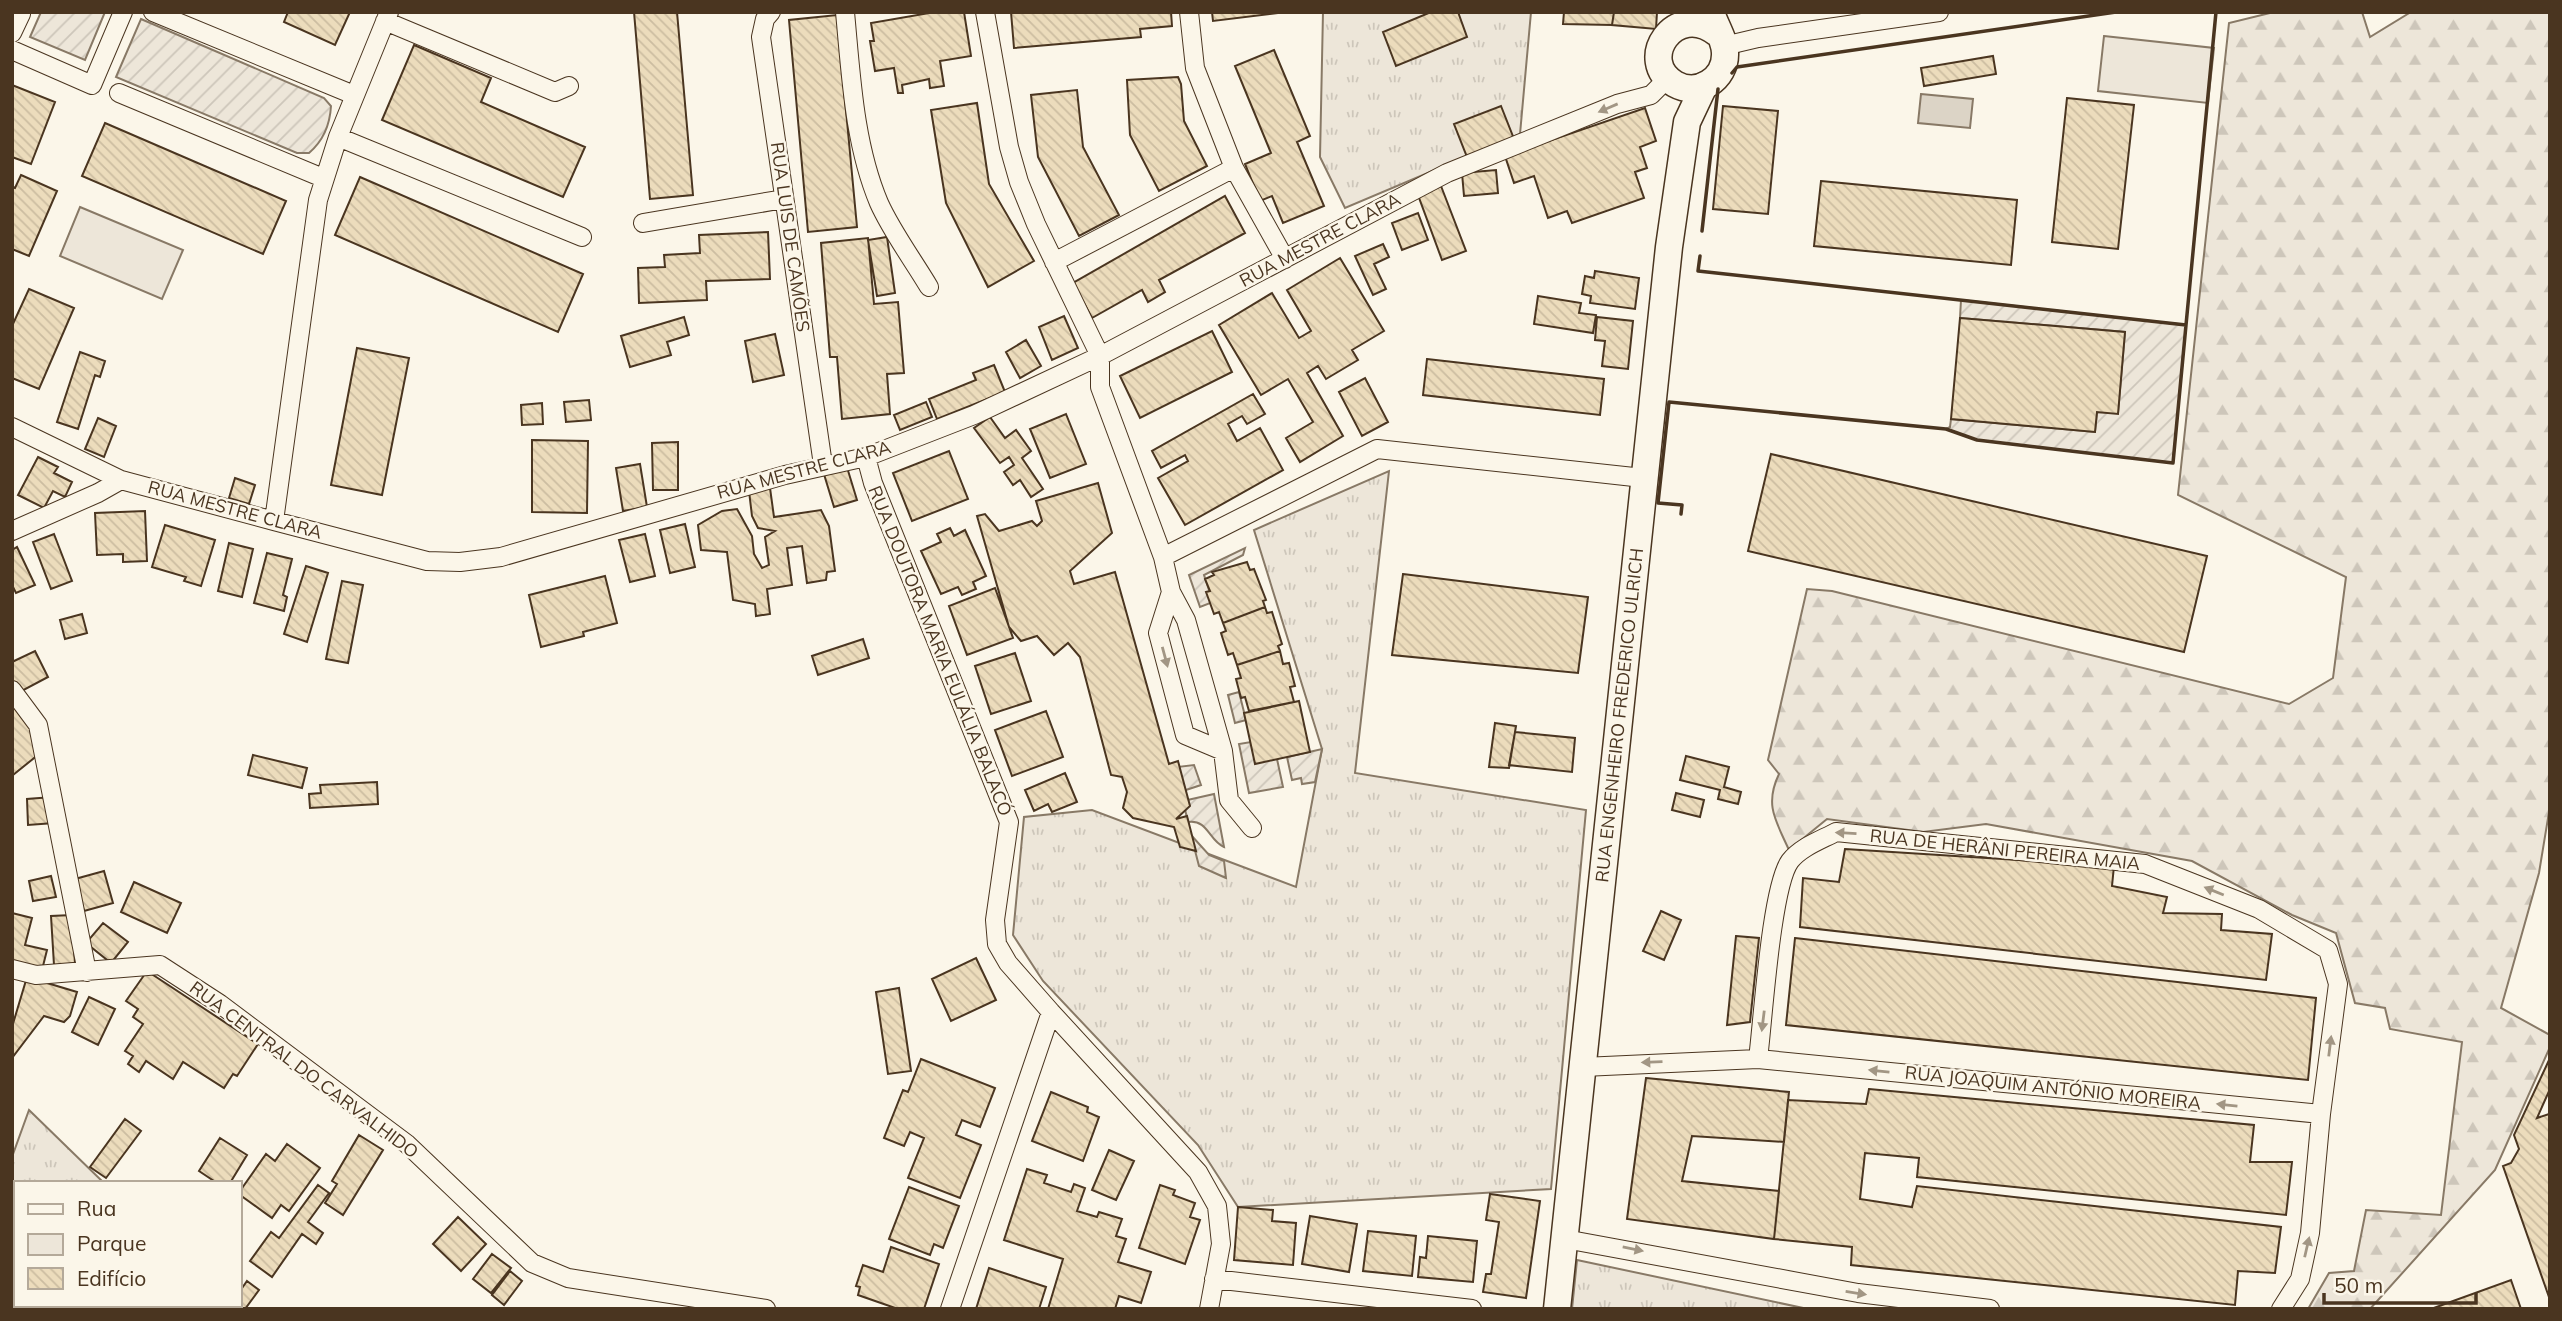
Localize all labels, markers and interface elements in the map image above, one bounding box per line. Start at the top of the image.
one-way arrow [1598,103,1619,114]
street label: RUA LUIS DE CAMÕES [766,141,815,333]
street label: RUA MESTRE CLARA [1235,187,1404,292]
street label: RUA MESTRE CLARA [714,435,893,504]
street label: RUA MESTRE CLARA [146,475,325,544]
street label: RUA DOUTORA MARIA EULÁLIA BALACÓ [863,482,1017,819]
street label: RUA ENGENHEIRO FREDERICO ULRICH [1590,547,1648,883]
one-way arrow [1160,646,1171,668]
street label: RUA DE HERÂNI PEREIRA MAIA [1869,824,2141,875]
one-way arrow [1835,828,1857,839]
one-way arrow [2203,885,2224,896]
street label: RUA CENTRAL DO CARVALHIDO [185,976,423,1163]
one-way arrow [1757,1010,1768,1032]
one-way arrow [2324,1035,2335,1057]
one-way arrow [1641,1057,1663,1068]
street label: RUA JOAQUIM ANTÓNIO MOREIRA [1904,1061,2202,1115]
one-way arrow [1868,1065,1890,1076]
one-way arrow [2216,1099,2238,1110]
legend [14,1181,242,1307]
text: Rua [77,1195,116,1221]
text: Parque [77,1230,146,1256]
one-way arrow [2302,1235,2313,1257]
one-way arrow [1622,1244,1644,1255]
scale bar [2324,1262,2476,1306]
text: Edifício [77,1265,146,1291]
text: 50 m [2334,1272,2383,1298]
one-way arrow [1845,1288,1867,1299]

